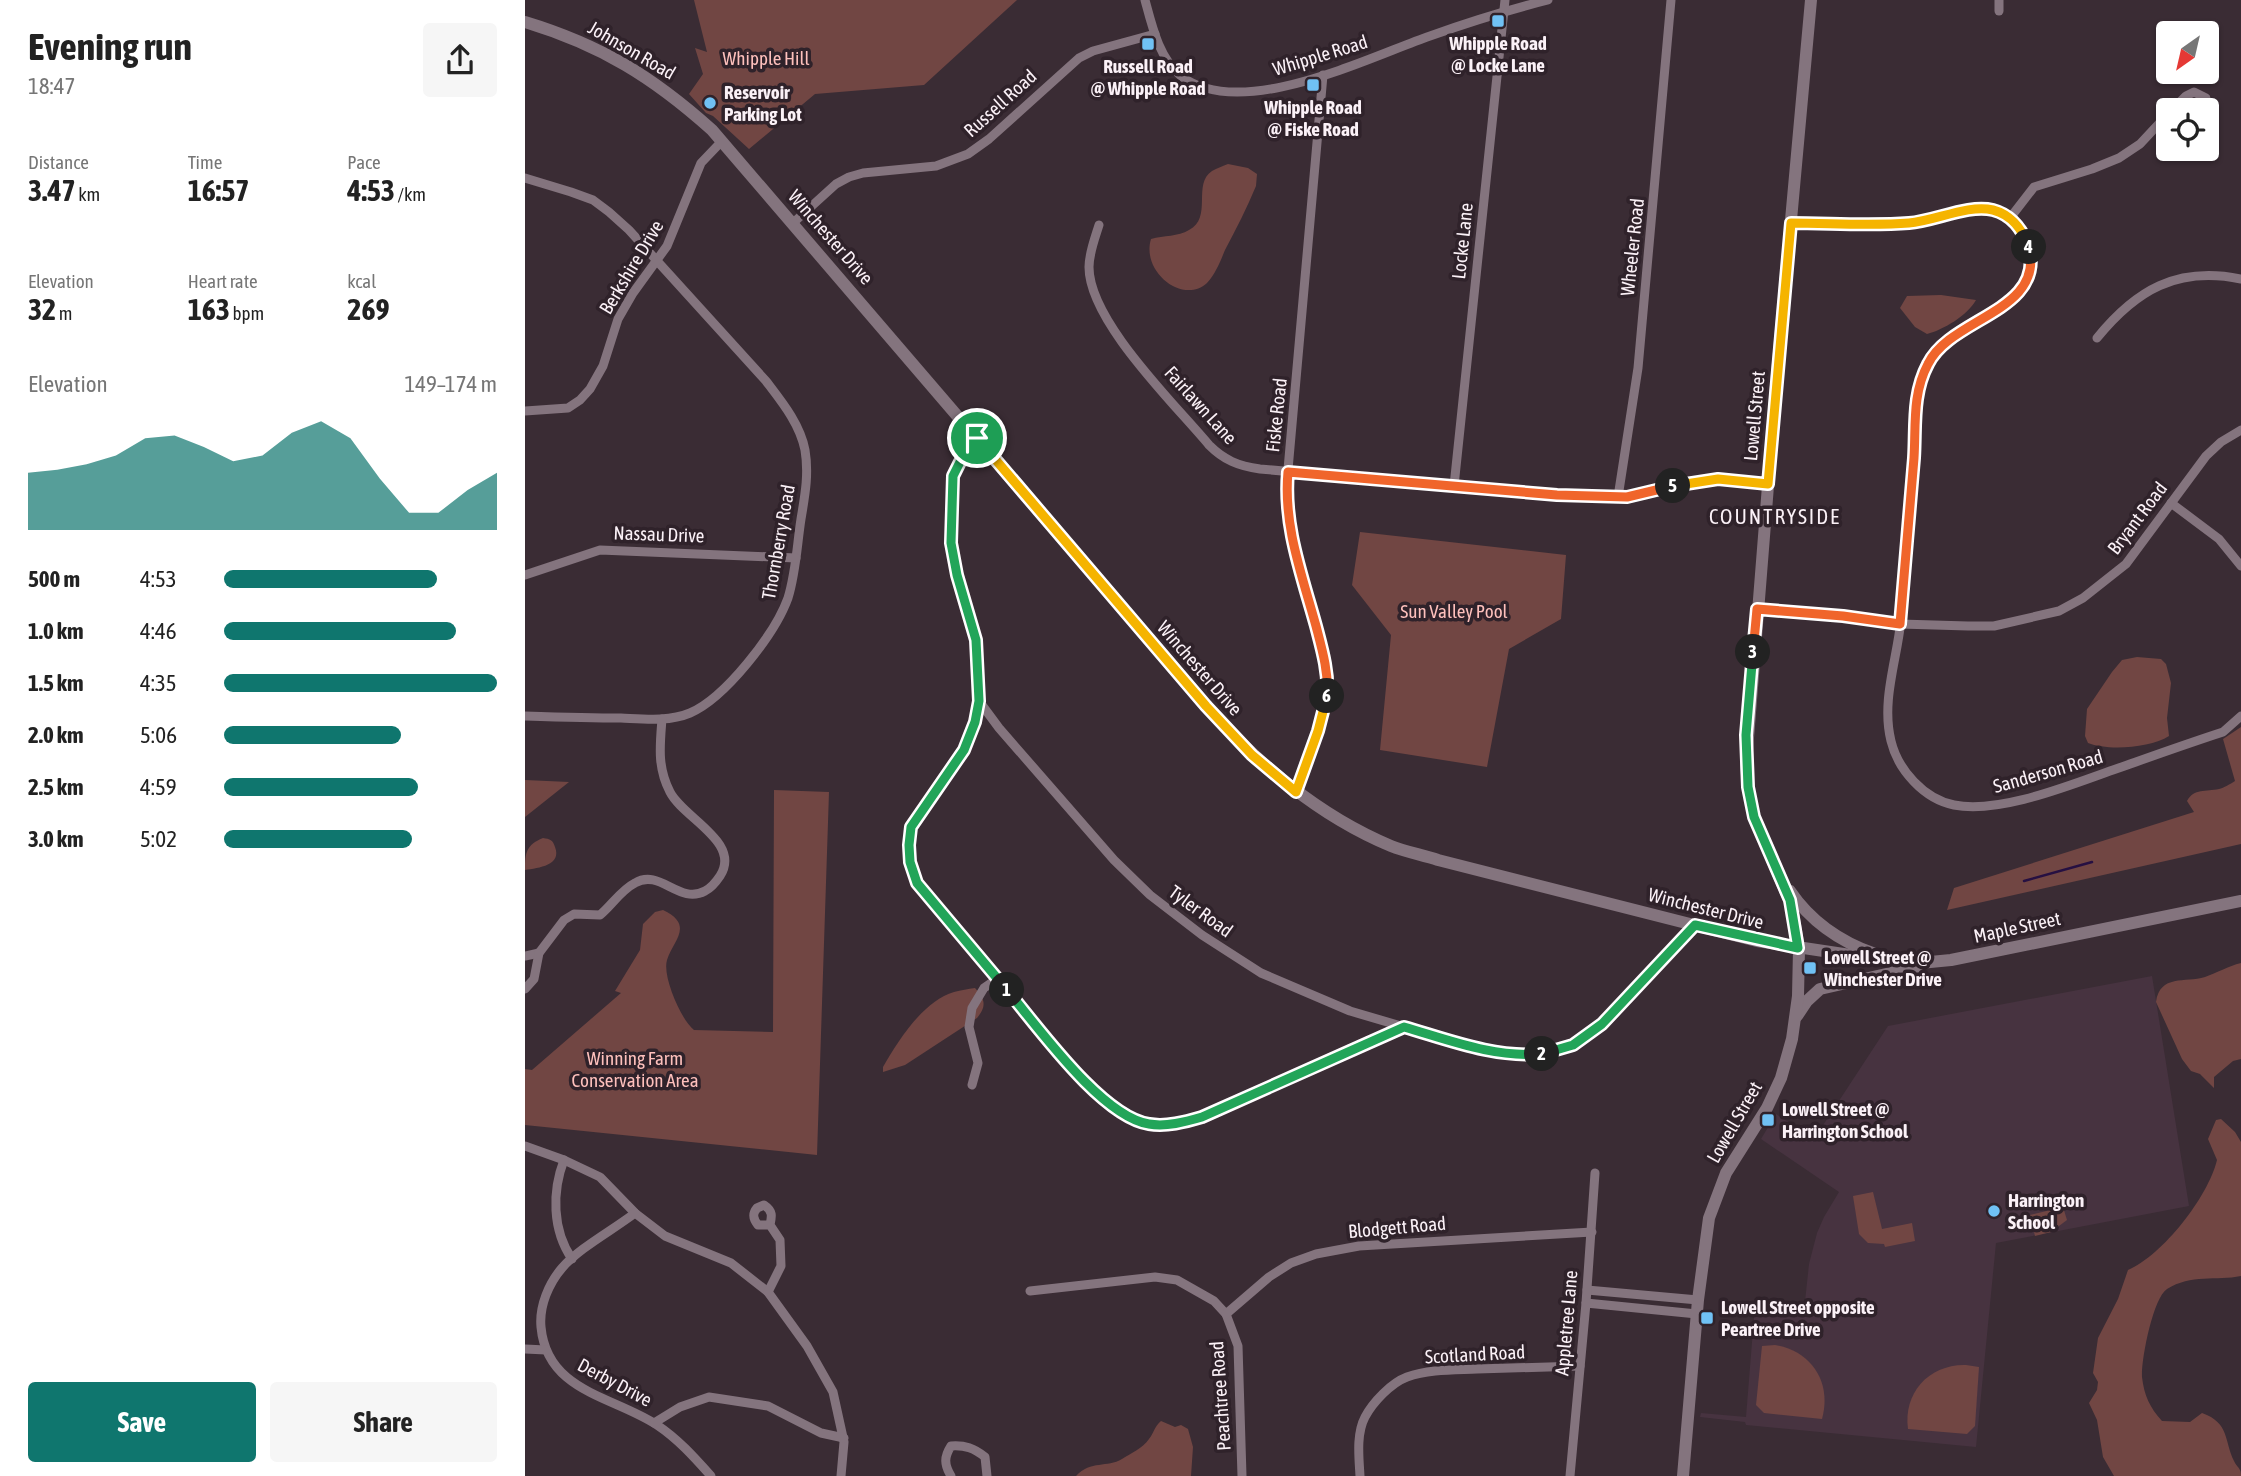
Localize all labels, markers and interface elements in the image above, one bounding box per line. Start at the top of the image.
marker: Whipple Road @ Locke Lane [1490,13,1506,29]
street label: Johnson Road [584,16,680,84]
north arrow [2156,21,2219,84]
map controls [2156,21,2219,161]
button: share [423,23,497,97]
text: Evening run [28,25,192,68]
street label: Whipple Road [1270,30,1370,80]
place label: Whipple Road @ Locke Lane [1448,32,1547,76]
marker: Russell Road @ Whipple Road [1140,36,1156,52]
park label: Whipple Hill [723,47,809,69]
place label: Russell Road @ Whipple Road [1090,55,1206,99]
street label: Russell Road [959,65,1041,141]
text: 18:47 [28,73,75,99]
marker: Whipple Road @ Fiske Road [1305,77,1321,93]
place label: Reservoir Parking Lot [724,81,802,125]
marker: Reservoir Parking Lot [702,95,718,111]
place label: Whipple Road @ Fiske Road [1263,96,1362,140]
button: locate [2156,98,2219,161]
text: Distance [28,151,89,173]
text: Time [188,151,222,173]
text: Pace [347,151,381,173]
text: 3.47 [28,173,76,207]
text: 16:57 [188,173,249,207]
text: 4:53 [347,173,395,207]
text: km [76,183,100,205]
text: /km [395,183,426,205]
street label: Winchester Drive [784,185,878,289]
street label: Wheeler Road [1616,197,1648,297]
street label: Locke Lane [1447,202,1477,280]
street label: Berkshire Drive [594,216,668,318]
pin: 4 [2011,230,2047,264]
text: 4 [2024,235,2033,257]
text: Elevation [28,270,94,292]
text: Heart rate [188,270,258,292]
text: kcal [347,270,376,292]
text: 32 [28,292,56,326]
text: 163 [188,292,230,326]
text: 269 [347,292,390,326]
text: m [56,302,73,324]
text: bpm [230,302,264,324]
street label: Fairlawn Lane [1160,362,1242,448]
street label: Lowell Street [1739,370,1769,462]
text: Elevation [28,371,108,397]
text: 149–174 m [404,371,497,397]
street label: Fiske Road [1261,377,1291,453]
pin [947,408,1007,468]
icon: arrive [958,419,996,457]
pin: 5 [1655,468,1691,504]
text: 5 [1668,474,1677,496]
street label: Bryant Road [2103,478,2171,558]
street label: Thornberry Road [757,483,799,601]
district label: COUNTRYSIDE [1709,504,1841,528]
street label: Nassau Drive [613,521,705,547]
text: 500 m [28,566,80,592]
text: 4:53 [140,566,177,592]
park label: Sun Valley Pool [1400,600,1508,622]
street label: Winchester Drive [1153,616,1247,720]
text: 1.0 km [28,618,84,644]
text: 4:46 [140,618,177,644]
pin: 3 [1735,634,1771,670]
text: 3 [1748,640,1757,662]
text: 1.5 km [28,670,84,696]
text: 4:35 [140,670,177,696]
pin: 6 [1309,678,1345,714]
text: 6 [1322,684,1331,706]
text: 2.0 km [28,722,84,748]
text: 5:06 [140,722,177,748]
street label: Sanderson Road [1991,745,2105,797]
text: 2.5 km [28,774,84,800]
text: 4:59 [140,774,177,800]
text: 3.0 km [28,826,84,852]
text: 5:02 [140,826,177,852]
street label: Tyler Road [1165,881,1237,941]
street label: Winchester Drive [1646,883,1766,933]
street label: Maple Street [1972,907,2062,947]
place label: Lowell Street @ Winchester Drive [1823,946,1942,990]
marker: Lowell Street @ Winchester Drive [1802,960,1818,976]
pin: 1 [989,972,1025,1007]
text: 1 [1002,978,1011,1000]
pin: 2 [1525,1036,1559,1072]
text: 2 [1537,1042,1546,1064]
park label: Winning Farm Conservation Area [571,1047,699,1091]
street label: Lowell Street [1702,1077,1766,1167]
place label: Lowell Street @ Harrington School [1782,1098,1909,1142]
marker: Lowell Street @ Harrington School [1760,1112,1776,1128]
place label: Harrington School [2008,1189,2084,1233]
marker: Harrington School [1986,1203,2002,1219]
street label: Blodgett Road [1347,1212,1447,1242]
street label: Appletree Lane [1550,1269,1582,1377]
place label: Lowell Street opposite Peartree Drive [1721,1296,1875,1340]
marker: Lowell Street opposite Peartree Drive [1699,1310,1715,1326]
street label: Peachtree Road [1205,1340,1235,1452]
street label: Scotland Road [1424,1340,1526,1368]
street label: Derby Drive [574,1353,656,1411]
button: Save [28,1382,256,1462]
button: Share [270,1382,497,1462]

